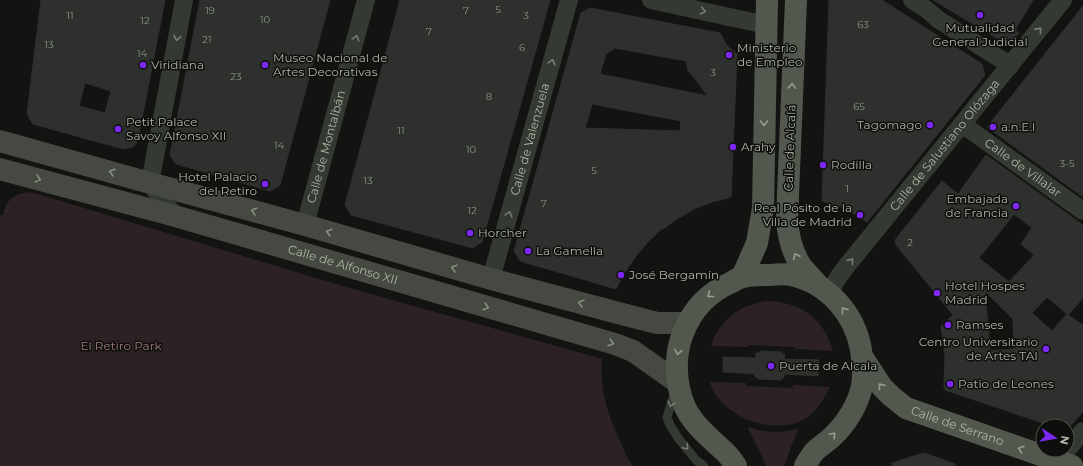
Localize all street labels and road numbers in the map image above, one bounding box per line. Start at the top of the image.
street label: Calle de Salustiano Olózaga [886,76,1003,214]
street label: Calle de Valenzuela [507,81,552,197]
street label: Calle de Montalbán [303,89,348,205]
street label: Calle de Alcalá [780,104,799,192]
street label: Calle de Villalar [982,135,1065,200]
street label: Calle de Alfonso XII [286,241,400,287]
street label: Calle de Serrano [909,402,1006,449]

